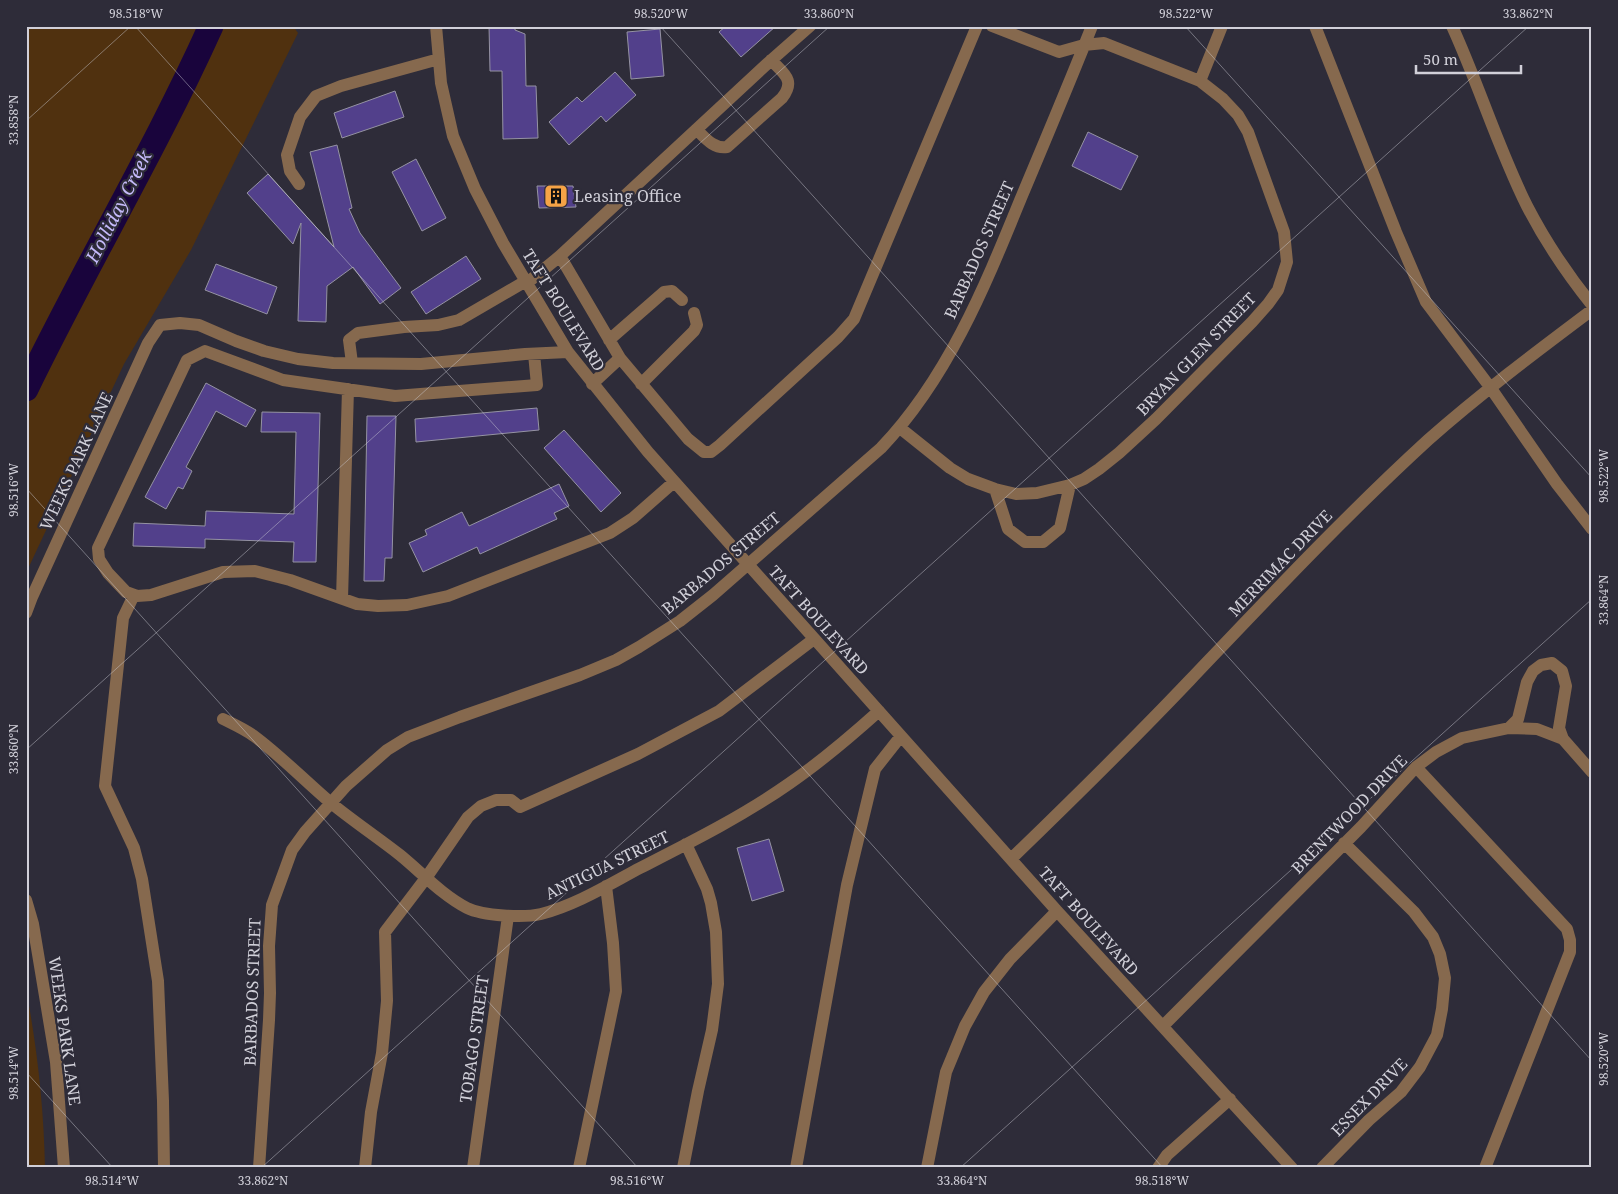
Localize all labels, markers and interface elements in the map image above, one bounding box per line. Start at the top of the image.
text: 98.518°W [109,5,163,22]
text: 98.520°W [634,5,688,22]
text: 33.860°N [804,5,854,22]
text: 98.522°W [1159,5,1213,22]
text: 33.862°N [1503,5,1553,22]
scale bar [1416,42,1520,74]
text: 50 m [1423,49,1458,69]
text: 33.858°N [5,95,22,145]
water label: Holliday Creek [79,146,157,268]
street label: BARBADOS STREET [939,178,1019,322]
building icon: Leasing Office [543,183,569,209]
place label: Leasing Office [574,185,681,207]
street label: TAFT BOULEVARD [518,245,610,375]
street label: BRYAN GLEN STREET [1131,288,1261,420]
street label: WEEKS PARK LANE [34,388,118,534]
text: 98.522°W [1595,449,1612,503]
text: 98.516°W [5,463,22,517]
street label: MERRIMAC DRIVE [1223,505,1337,621]
street label: BARBADOS STREET [657,507,785,619]
street label: TAFT BOULEVARD [764,561,874,679]
text: 33.864°N [1595,575,1612,625]
text: 33.860°N [5,724,22,774]
street label: BRENTWOOD DRIVE [1286,750,1412,878]
street label: ANTIGUA STREET [541,825,673,905]
street label: TAFT BOULEVARD [1034,862,1144,980]
street label: BARBADOS STREET [238,917,266,1066]
street label: WEEKS PARK LANE [44,955,86,1107]
street label: TOBAGO STREET [454,974,494,1104]
text: 98.520°W [1595,1032,1612,1086]
text: 98.514°W [5,1046,22,1100]
street label: ESSEX DRIVE [1326,1053,1412,1141]
text: 98.514°W [85,1172,139,1189]
text: 33.862°N [238,1172,288,1189]
text: 98.516°W [610,1172,664,1189]
text: 33.864°N [937,1172,987,1189]
text: 98.518°W [1135,1172,1189,1189]

